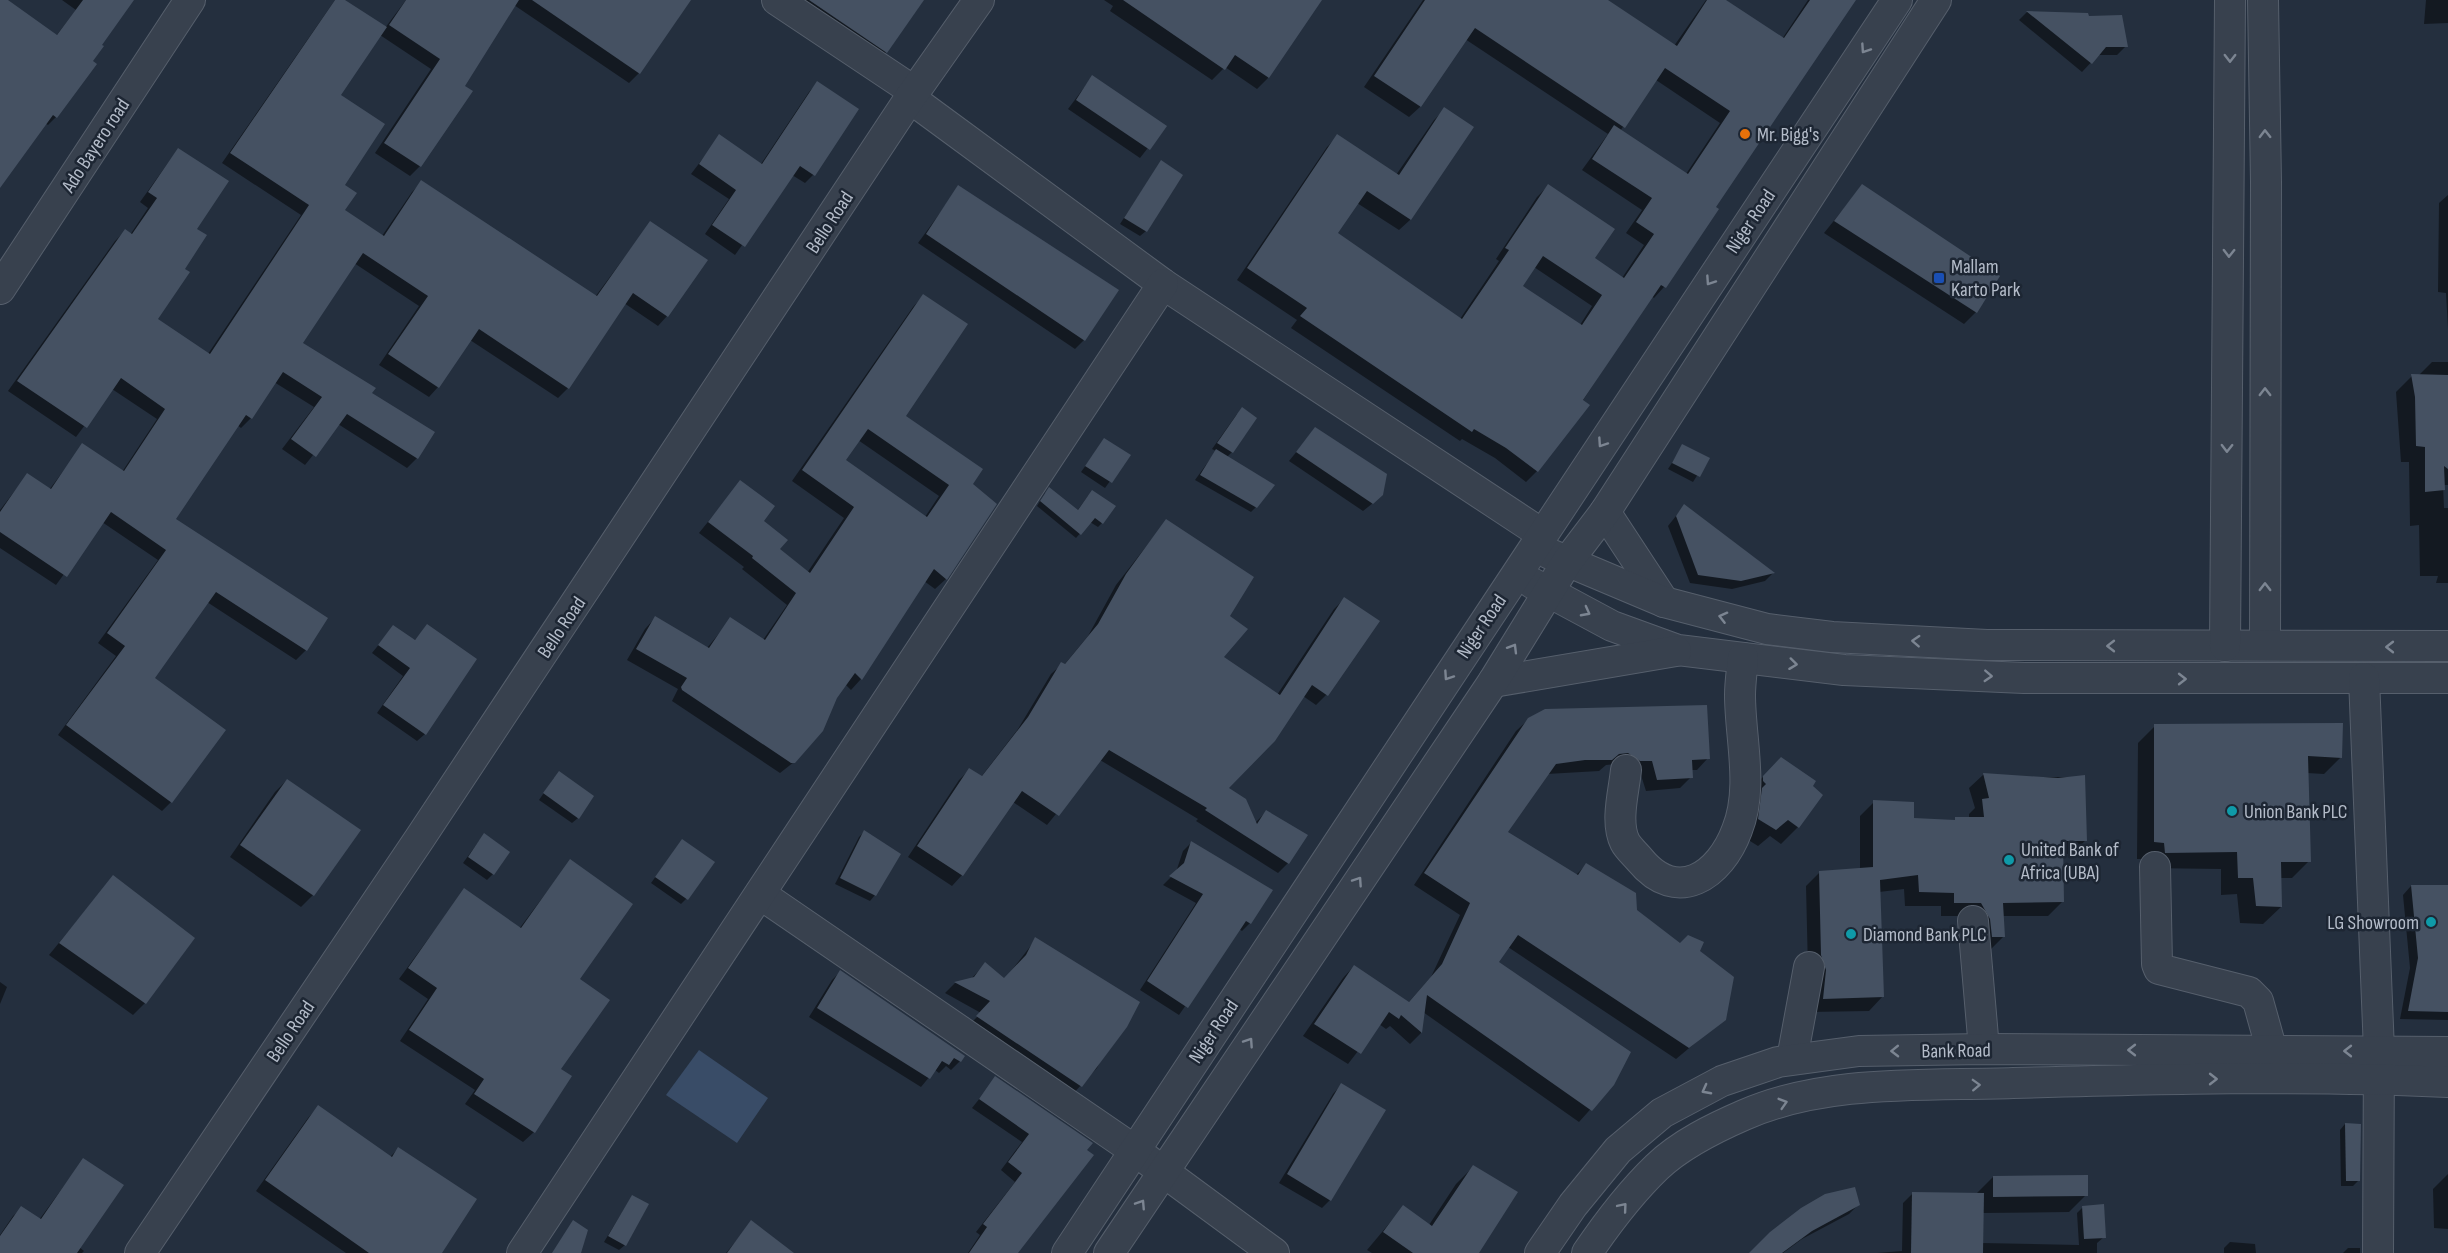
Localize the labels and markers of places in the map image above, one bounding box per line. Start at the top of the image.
place label: Mr. Bigg's [1757,123,1819,147]
marker: Mr. Bigg's [1738,127,1752,141]
place label: Mallam Karto Park [1951,255,2021,302]
marker: Mallam Karto Park [1932,271,1946,285]
place label: Union Bank PLC [2244,800,2347,824]
marker: Union Bank PLC [2225,804,2239,818]
place label: United Bank of Africa (UBA) [2020,838,2119,885]
marker: United Bank of Africa (UBA) [2002,853,2016,867]
place label: LG Showroom [2327,911,2419,935]
marker: LG Showroom [2424,915,2438,929]
place label: Diamond Bank PLC [1863,923,1987,947]
marker: Diamond Bank PLC [1844,927,1858,941]

